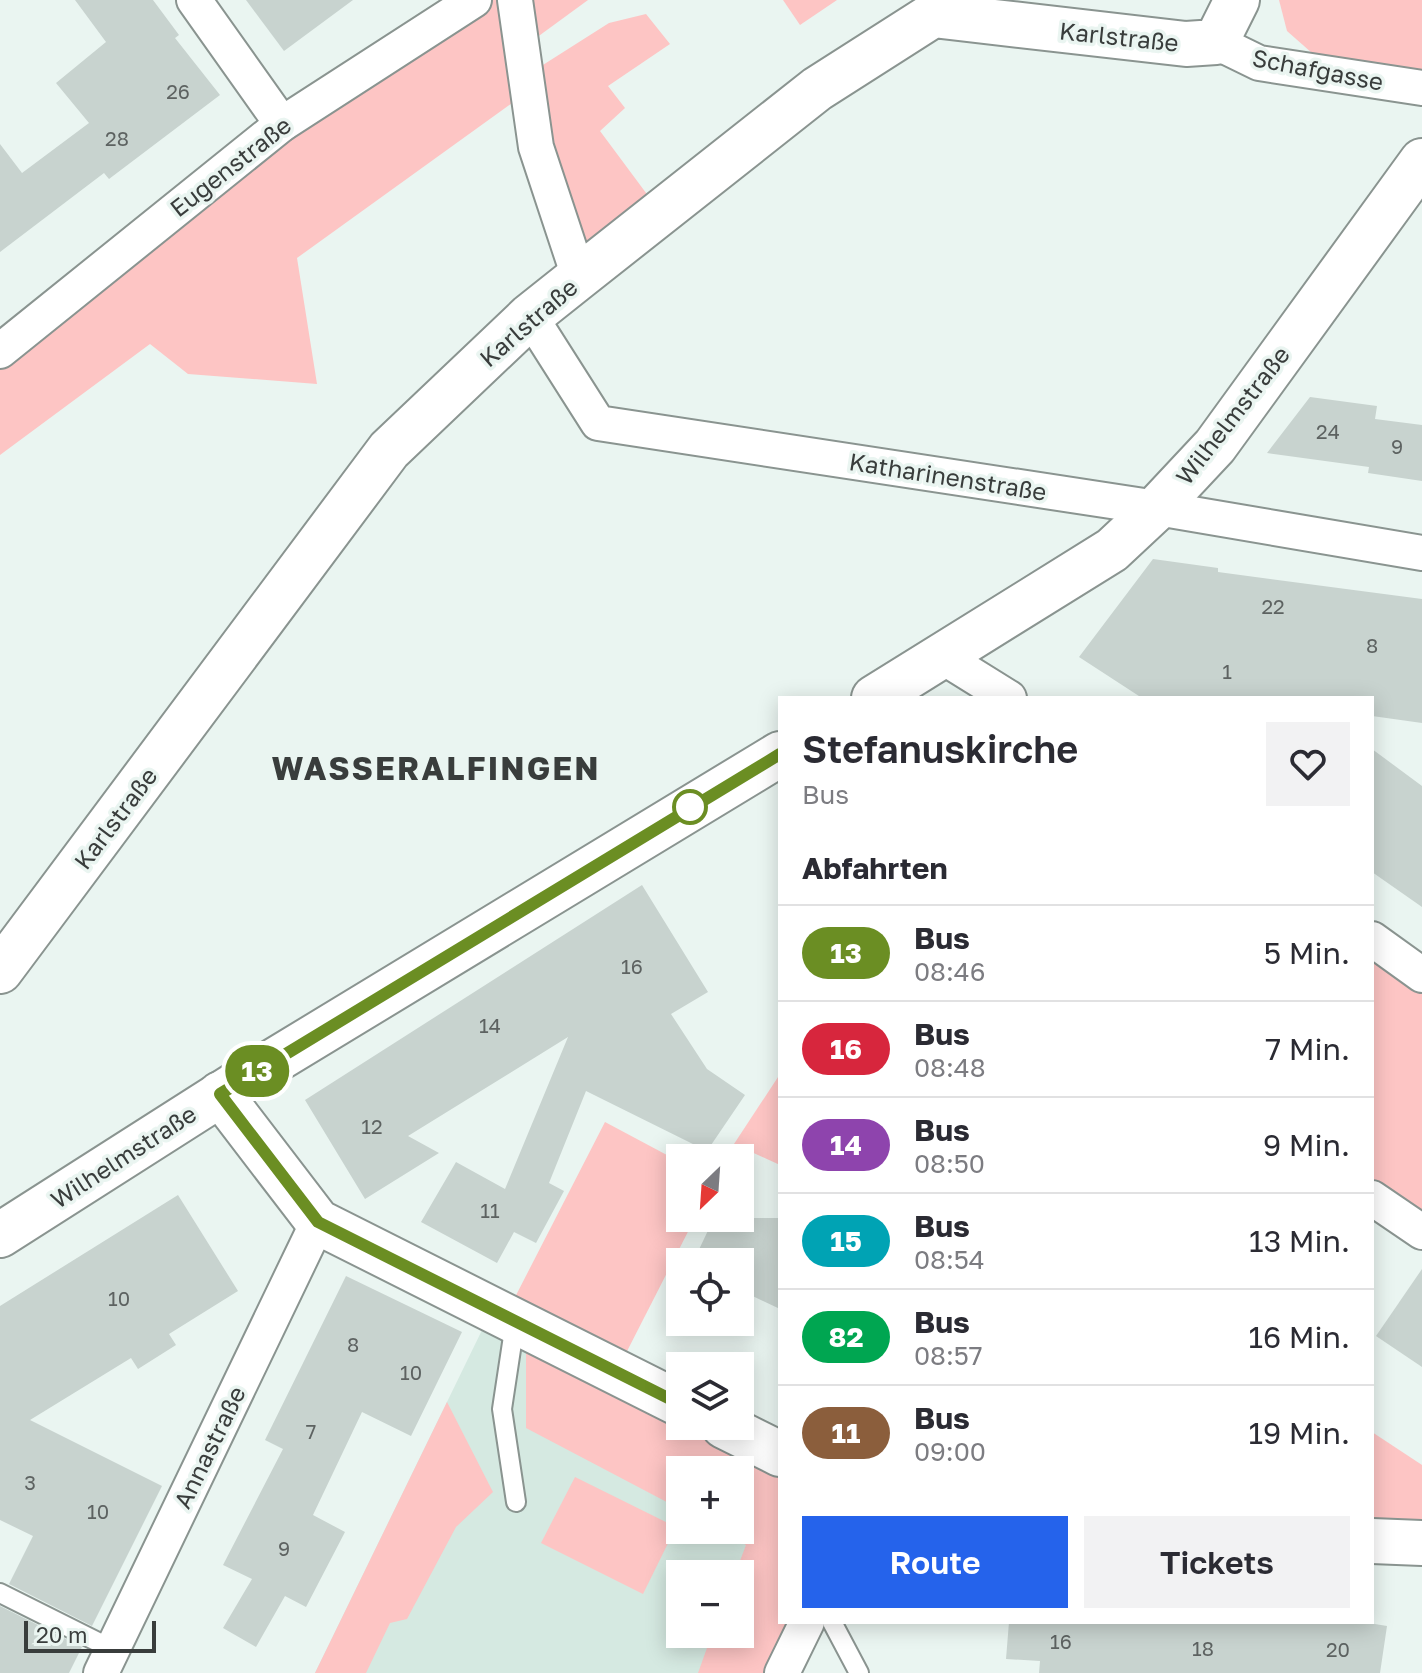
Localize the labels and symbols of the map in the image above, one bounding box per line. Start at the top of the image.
street label: Karlstraße [1058,15,1180,57]
street label: Schafgasse [1250,42,1386,96]
house number: 26 [166,79,190,103]
street label: Eugenstraße [164,110,296,222]
house number: 28 [105,126,129,150]
street label: Karlstraße [473,272,583,372]
street label: Wilhelmstraße [1169,340,1295,490]
house number: 24 [1316,419,1340,443]
house number: 9 [1391,434,1403,458]
street label: Katharinenstraße [847,446,1049,506]
house number: 22 [1261,594,1285,618]
house number: 8 [1366,633,1378,657]
house number: 1 [1222,659,1232,683]
district label: WASSERALFINGEN [272,749,600,787]
street label: Karlstraße [67,761,163,875]
unlabelled marker [673,790,707,824]
house number: 16 [621,954,643,978]
house number: 14 [479,1013,501,1037]
line badge: 13 [221,1045,293,1097]
street label: Wilhelmstraße [45,1098,201,1214]
house number: 12 [361,1114,383,1138]
north arrow [666,1144,754,1232]
house number: 11 [480,1198,500,1222]
house number: 10 [108,1286,130,1310]
house number: 8 [347,1332,359,1356]
house number: 10 [400,1360,422,1384]
street label: Annastraße [167,1381,251,1513]
house number: 7 [306,1419,316,1443]
house number: 3 [24,1470,36,1494]
house number: 10 [87,1499,109,1523]
house number: 9 [278,1536,290,1560]
scale bar [24,1617,156,1653]
house number: 16 [1050,1629,1072,1653]
house number: 18 [1192,1636,1214,1660]
house number: 20 [1326,1637,1350,1661]

